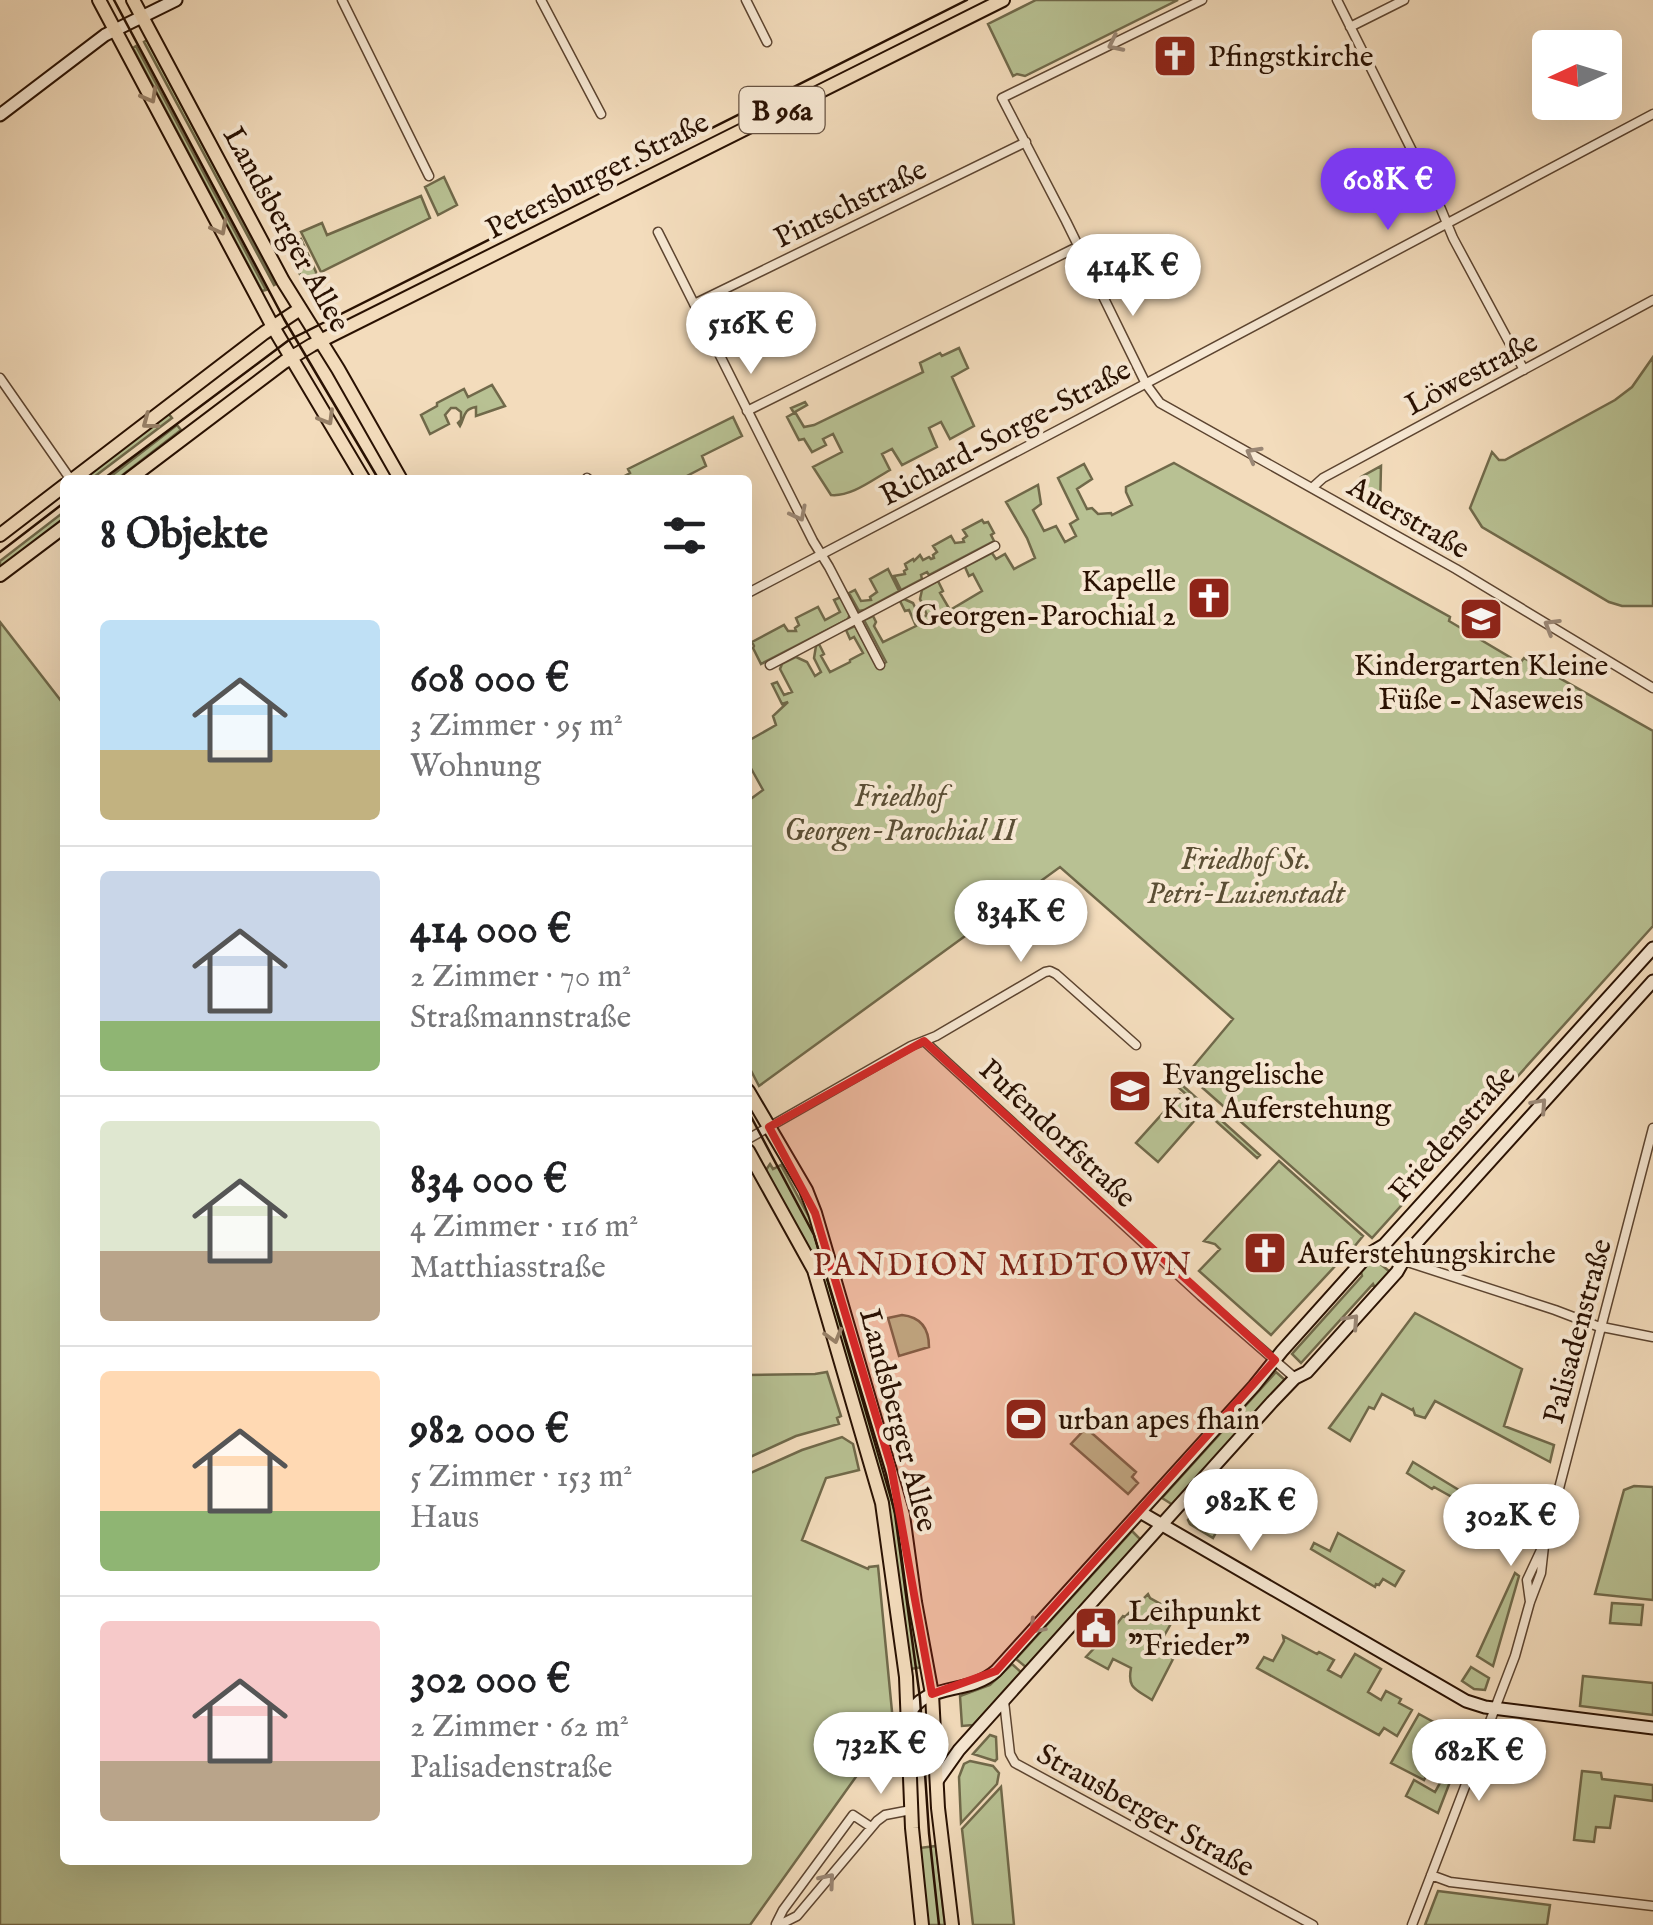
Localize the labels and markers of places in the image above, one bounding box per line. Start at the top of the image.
church icon: Pfingstkirche [1152,33,1198,79]
place label: Pfingstkirche [1208,39,1374,77]
pin: 608K € [1307,148,1469,233]
pin: 414K € [1052,234,1214,319]
pin: 516K € [670,292,832,377]
place label: Kapelle Georgen-Parochial 2 [915,564,1176,636]
church icon: Kapelle Georgen-Parochial 2 [1186,575,1232,621]
school or university icon: Kindergarten Kleine Füße - Naseweis [1458,596,1504,642]
place label: Kindergarten Kleine Füße - Naseweis [1354,648,1608,720]
pin: 834K € [940,880,1102,965]
place label: Evangelische Kita Auferstehung [1162,1057,1392,1129]
school or university icon: Evangelische Kita Auferstehung [1107,1068,1153,1114]
church icon: Auferstehungskirche [1242,1230,1288,1276]
place label: Auferstehungskirche [1297,1236,1556,1274]
sports icon: urban apes fhain [1003,1396,1049,1442]
place label: urban apes fhain [1058,1402,1260,1440]
pin: 982K € [1170,1469,1332,1554]
pin: 302K € [1430,1484,1592,1569]
place label: Leihpunkt "Frieder" [1128,1594,1261,1666]
public building icon: Leihpunkt "Frieder" [1073,1605,1119,1651]
pin: 732K € [800,1712,962,1797]
pin: 682K € [1398,1719,1560,1804]

